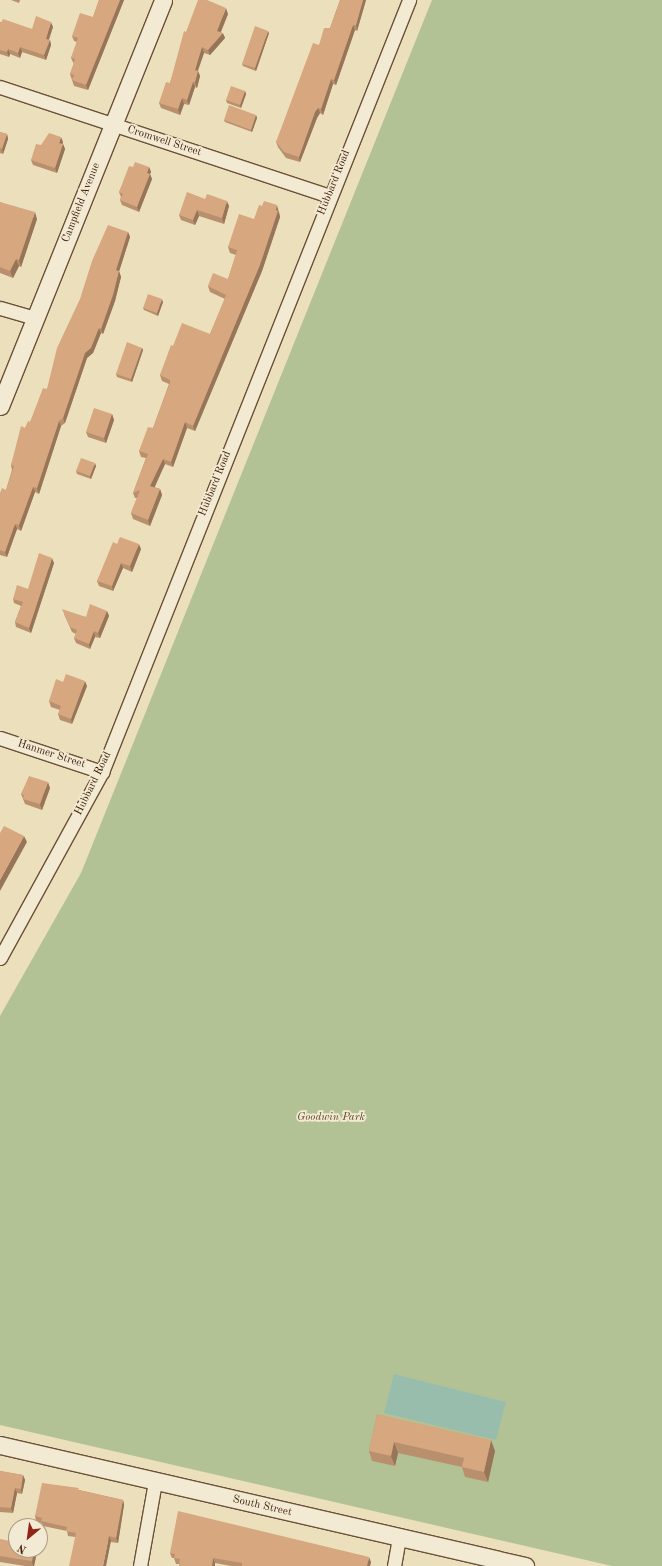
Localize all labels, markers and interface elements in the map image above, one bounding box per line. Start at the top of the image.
street label: Cromwell Street [125,124,203,160]
street label: Hubbard Road [316,149,354,217]
street label: Campfield Avenue [60,161,104,245]
street label: Hubbard Road [197,450,235,518]
street label: Hanmer Street [15,738,87,772]
street label: Hubbard Road [73,750,115,818]
park label: Goodwin Park [297,1111,365,1125]
street label: South Street [231,1494,293,1520]
north arrow [8,1518,48,1558]
text: N [16,1541,29,1555]

